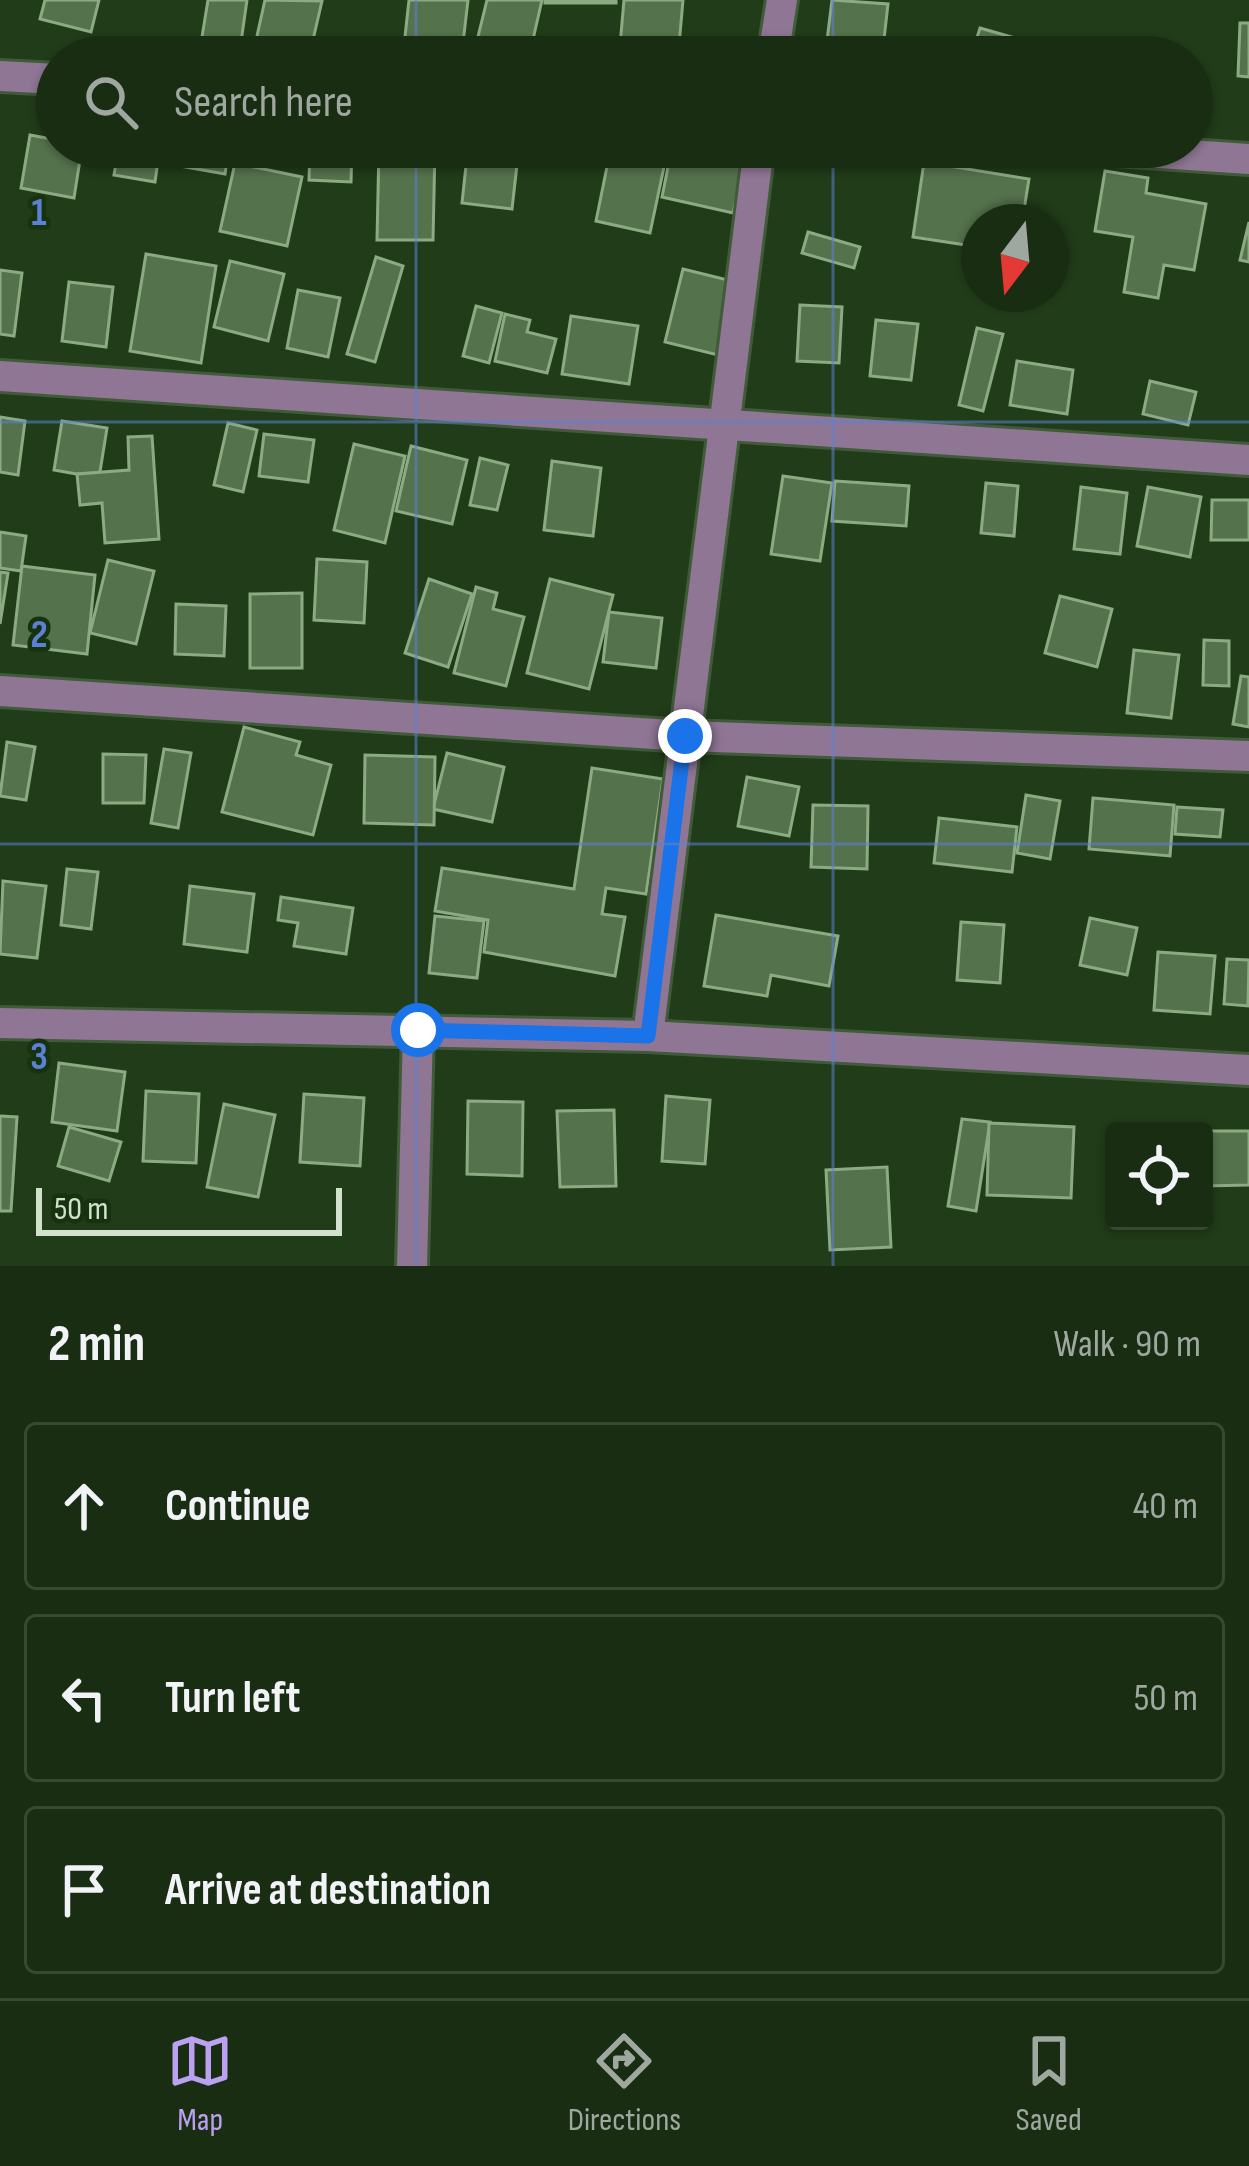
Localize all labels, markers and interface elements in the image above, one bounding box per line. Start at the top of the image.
search box [36,36,1213,168]
icon: search [78,69,144,135]
text: Search here [174,75,353,130]
text: 1 [31,190,47,237]
north arrow [961,204,1069,312]
text: 2 [30,612,48,659]
route end [658,709,712,763]
route start [391,1003,445,1057]
text: 3 [30,1034,48,1081]
map controls [1105,1122,1213,1230]
button: locate [1105,1122,1213,1230]
scale bar [36,1182,342,1235]
text: 50 m [54,1189,108,1229]
text: 2 min [48,1314,145,1375]
text: Walk · 90 m [1053,1321,1201,1368]
icon: ahead [51,1473,117,1539]
text: Continue [165,1479,311,1534]
text: 40 m [1133,1483,1198,1530]
icon: left [51,1665,117,1731]
text: Turn left [165,1671,300,1726]
text: 50 m [1134,1675,1198,1722]
icon: arrive [51,1857,117,1923]
text: Arrive at destination [165,1863,491,1918]
tab: Map [167,2028,233,2140]
tab: Directions [568,2028,681,2140]
tab: Saved [1016,2028,1082,2140]

